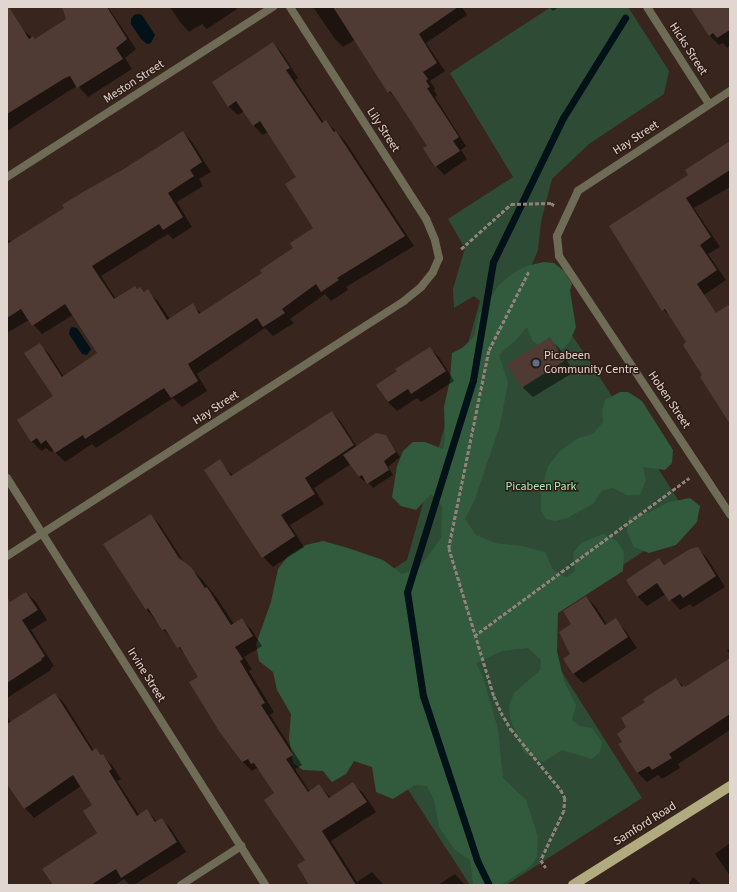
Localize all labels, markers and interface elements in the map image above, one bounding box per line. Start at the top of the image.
street label: Hicks Street [666,20,710,78]
street label: Meston Street [101,57,167,107]
street label: Lily Street [363,105,403,155]
street label: Hay Street [610,118,662,158]
place label: Picabeen Community Centre [544,349,639,377]
marker: Picabeen Community Centre [531,358,541,368]
street label: Hoben Street [645,369,693,431]
street label: Hay Street [190,388,242,428]
park label: Picabeen Park [505,480,577,494]
street label: Irvine Street [124,645,168,705]
street label: Samford Road [611,799,679,849]

